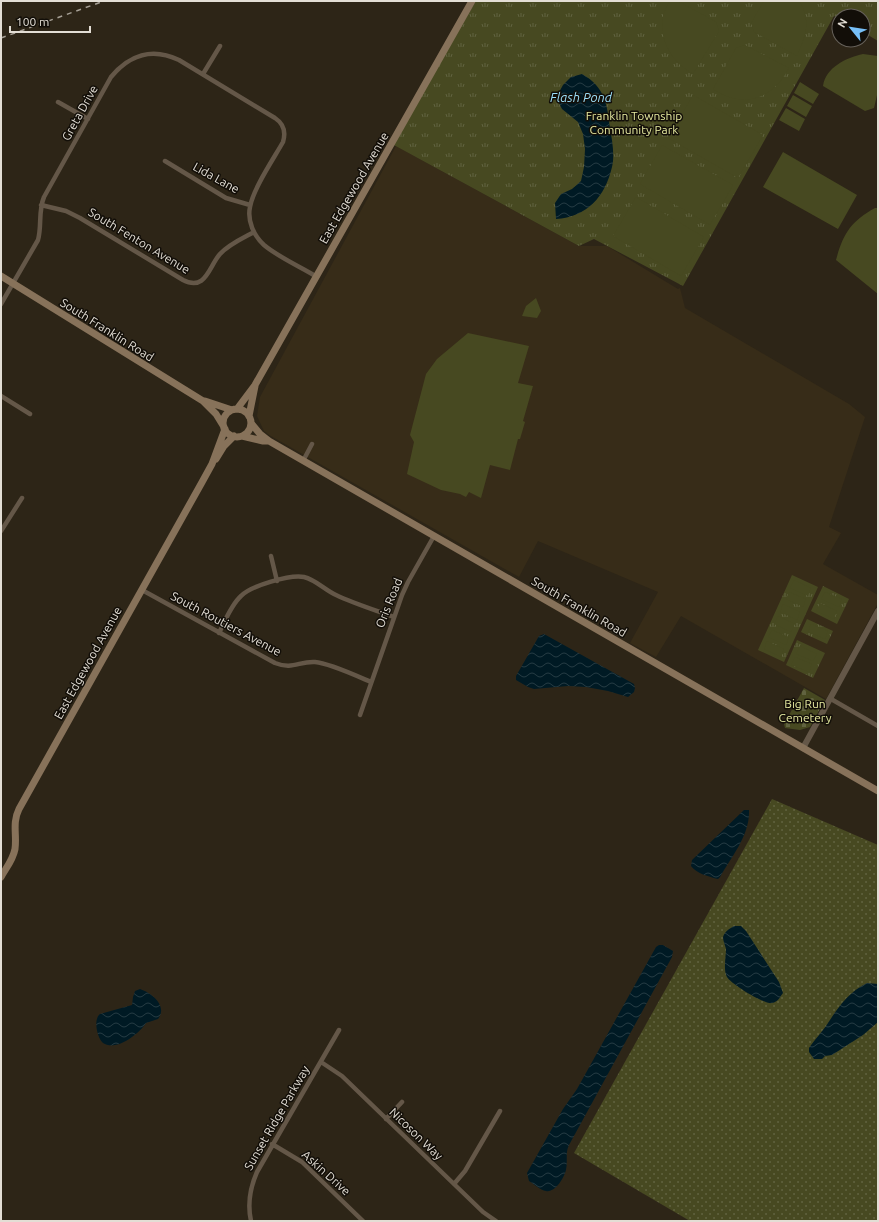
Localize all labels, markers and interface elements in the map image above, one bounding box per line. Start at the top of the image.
scale bar [10,8,90,34]
north arrow [831,8,871,48]
text: 100 m [16,15,49,28]
text: N [835,16,850,30]
street label: Greta Drive [59,83,100,143]
water label: Flash Pond [550,90,613,104]
park label: Franklin Township Community Park [586,109,682,136]
street label: East Edgewood Avenue [316,130,391,246]
street label: Lida Lane [191,160,242,196]
street label: South Fenton Avenue [86,205,192,276]
street label: South Franklin Road [58,296,156,364]
street label: South Franklin Road [529,574,629,639]
street label: Oris Road [373,576,404,630]
street label: South Routiers Avenue [169,589,284,658]
street label: East Edgewood Avenue [51,604,124,721]
park label: Big Run Cemetery [779,697,832,724]
street label: Sunset Ridge Parkway [241,1063,312,1172]
street label: Nicoson Way [387,1105,446,1162]
street label: Askin Drive [300,1148,353,1198]

